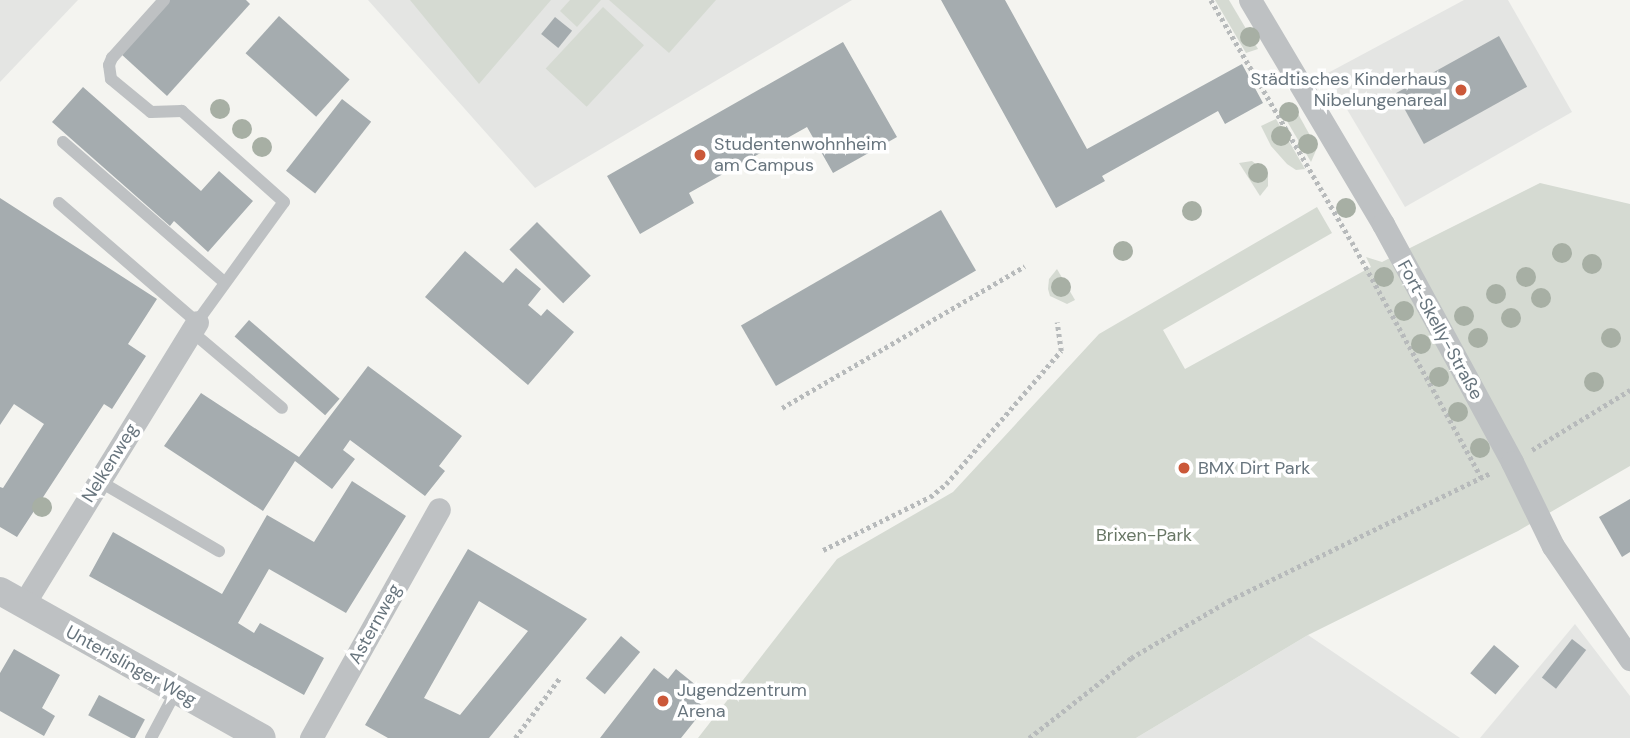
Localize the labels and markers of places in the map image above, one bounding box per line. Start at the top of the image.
place label: Städtisches Kinderhaus Nibelungenareal [1250,69,1447,112]
marker: Städtisches Kinderhaus Nibelungenareal [1453,82,1469,98]
place label: Studentenwohnheim am Campus [714,134,887,176]
marker: Studentenwohnheim am Campus [692,147,708,163]
place label: BMX Dirt Park [1198,457,1310,479]
marker: BMX Dirt Park [1176,460,1192,476]
place label: Jugendzentrum Arena [677,680,807,722]
marker: Jugendzentrum Arena [655,693,671,709]

